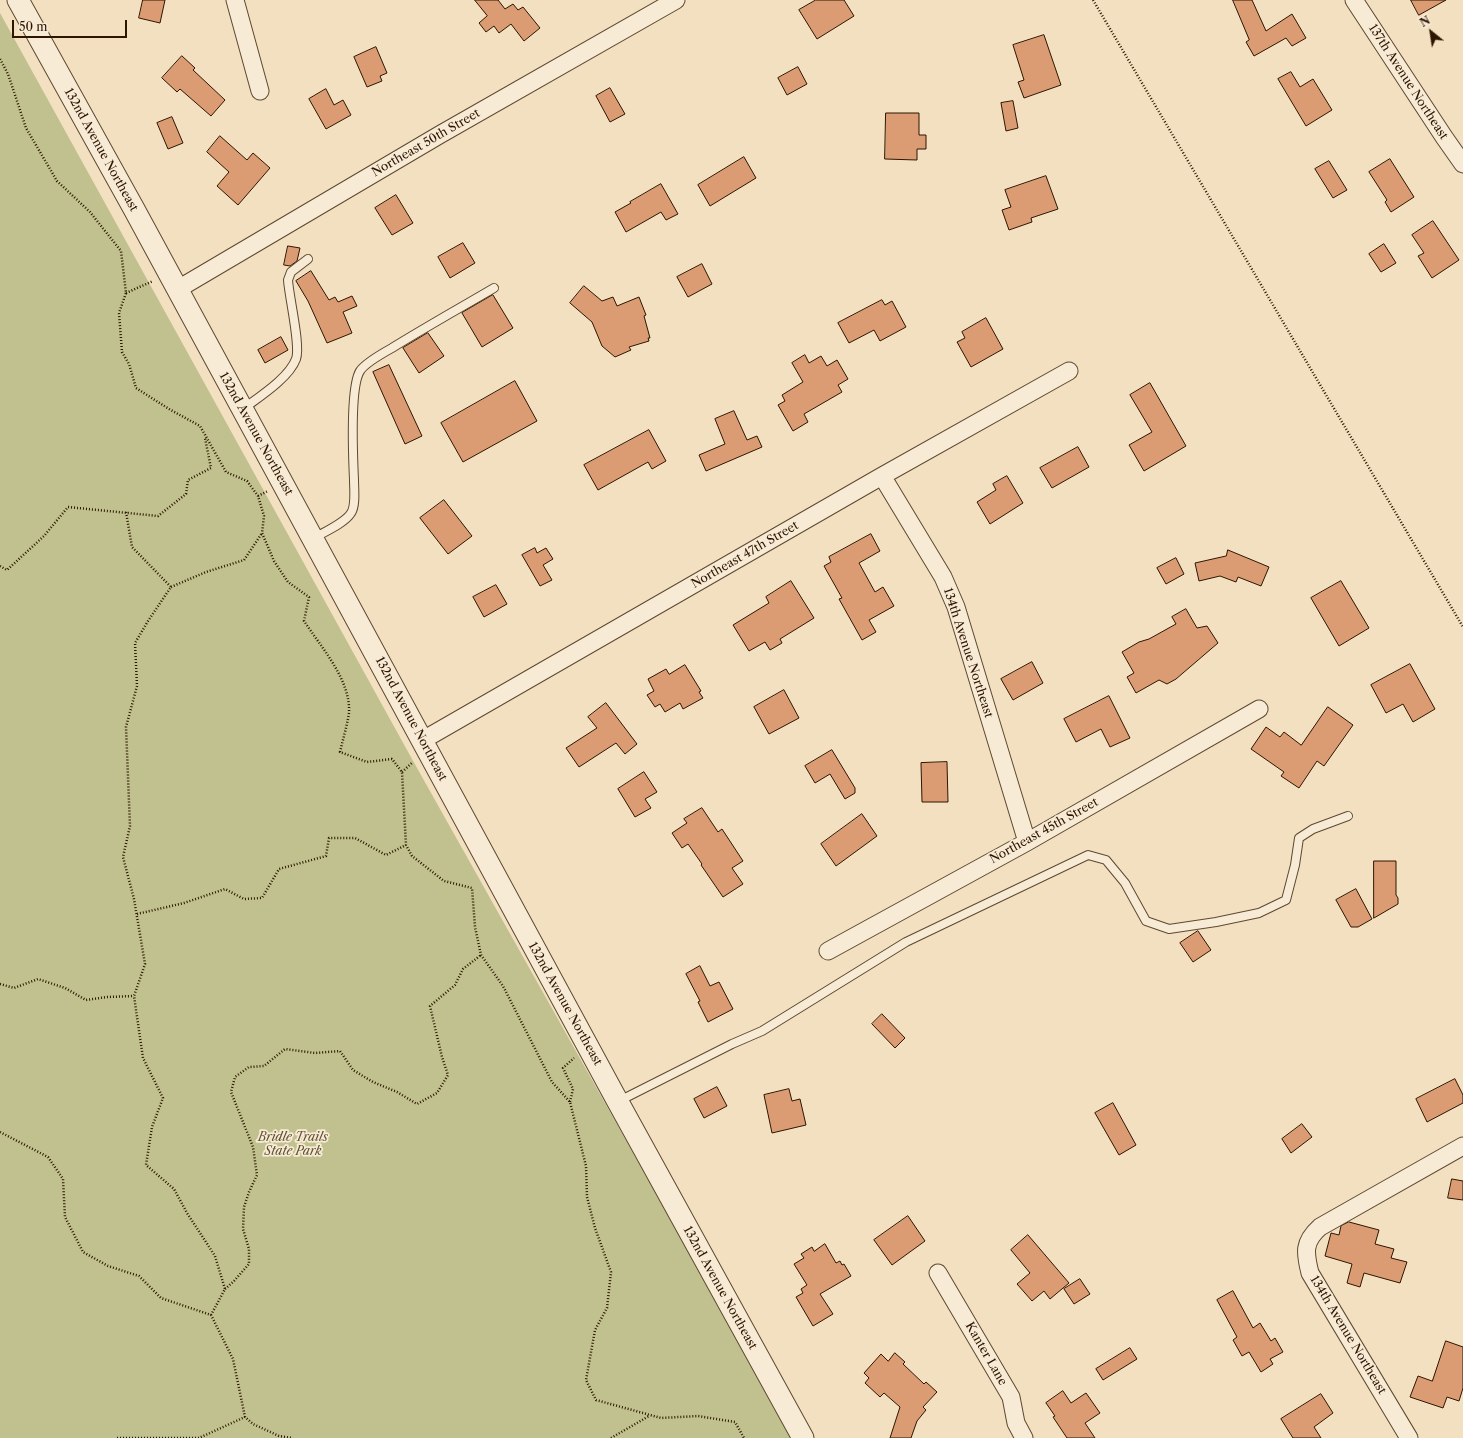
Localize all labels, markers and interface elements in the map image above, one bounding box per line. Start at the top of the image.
scale bar [14,12,129,38]
north arrow [1411,12,1451,52]
text: 50 m [19,19,48,34]
street label: 137th Avenue Northeast [1365,22,1451,142]
street label: 132nd Avenue Northeast [61,86,141,214]
street label: Northeast 50th Street [369,106,483,180]
street label: 132nd Avenue Northeast [216,370,296,498]
street label: Northeast 47th Street [689,518,801,592]
street label: 134th Avenue Northeast [940,586,996,720]
street label: 132nd Avenue Northeast [372,654,450,784]
street label: Northeast 45th Street [987,795,1101,867]
street label: 132nd Avenue Northeast [525,940,605,1068]
park label: Bridle Trails State Park [258,1131,328,1159]
street label: 132nd Avenue Northeast [680,1224,760,1352]
street label: 134th Avenue Northeast [1307,1273,1389,1397]
street label: Kanter Lane [962,1320,1010,1388]

